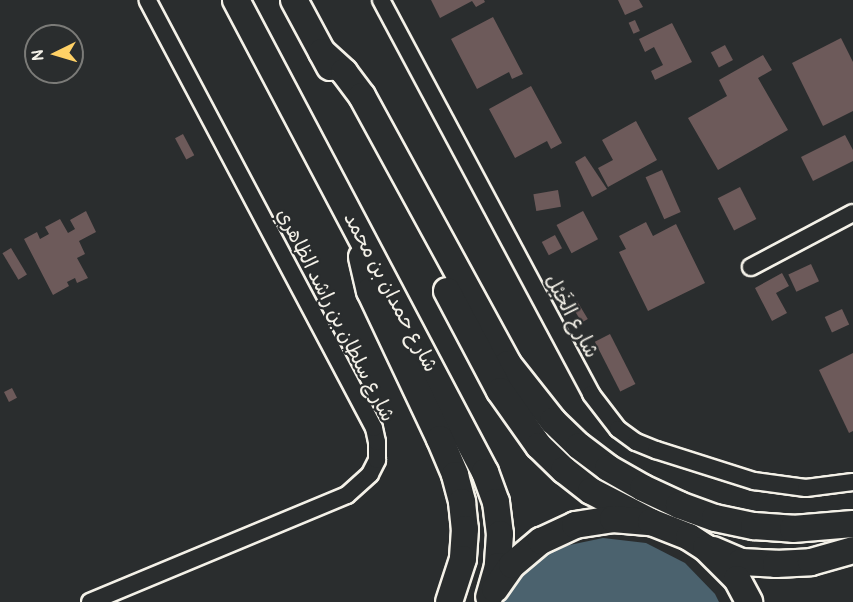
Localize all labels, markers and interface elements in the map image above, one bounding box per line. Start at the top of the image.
north arrow [24,24,84,84]
text: N [28,49,48,62]
street label: شارع سلطان بن راشد الظاهري [272,204,400,426]
street label: شارع حمدان بن محمد [339,208,443,376]
street label: شارع الخَيْل [540,270,604,362]

